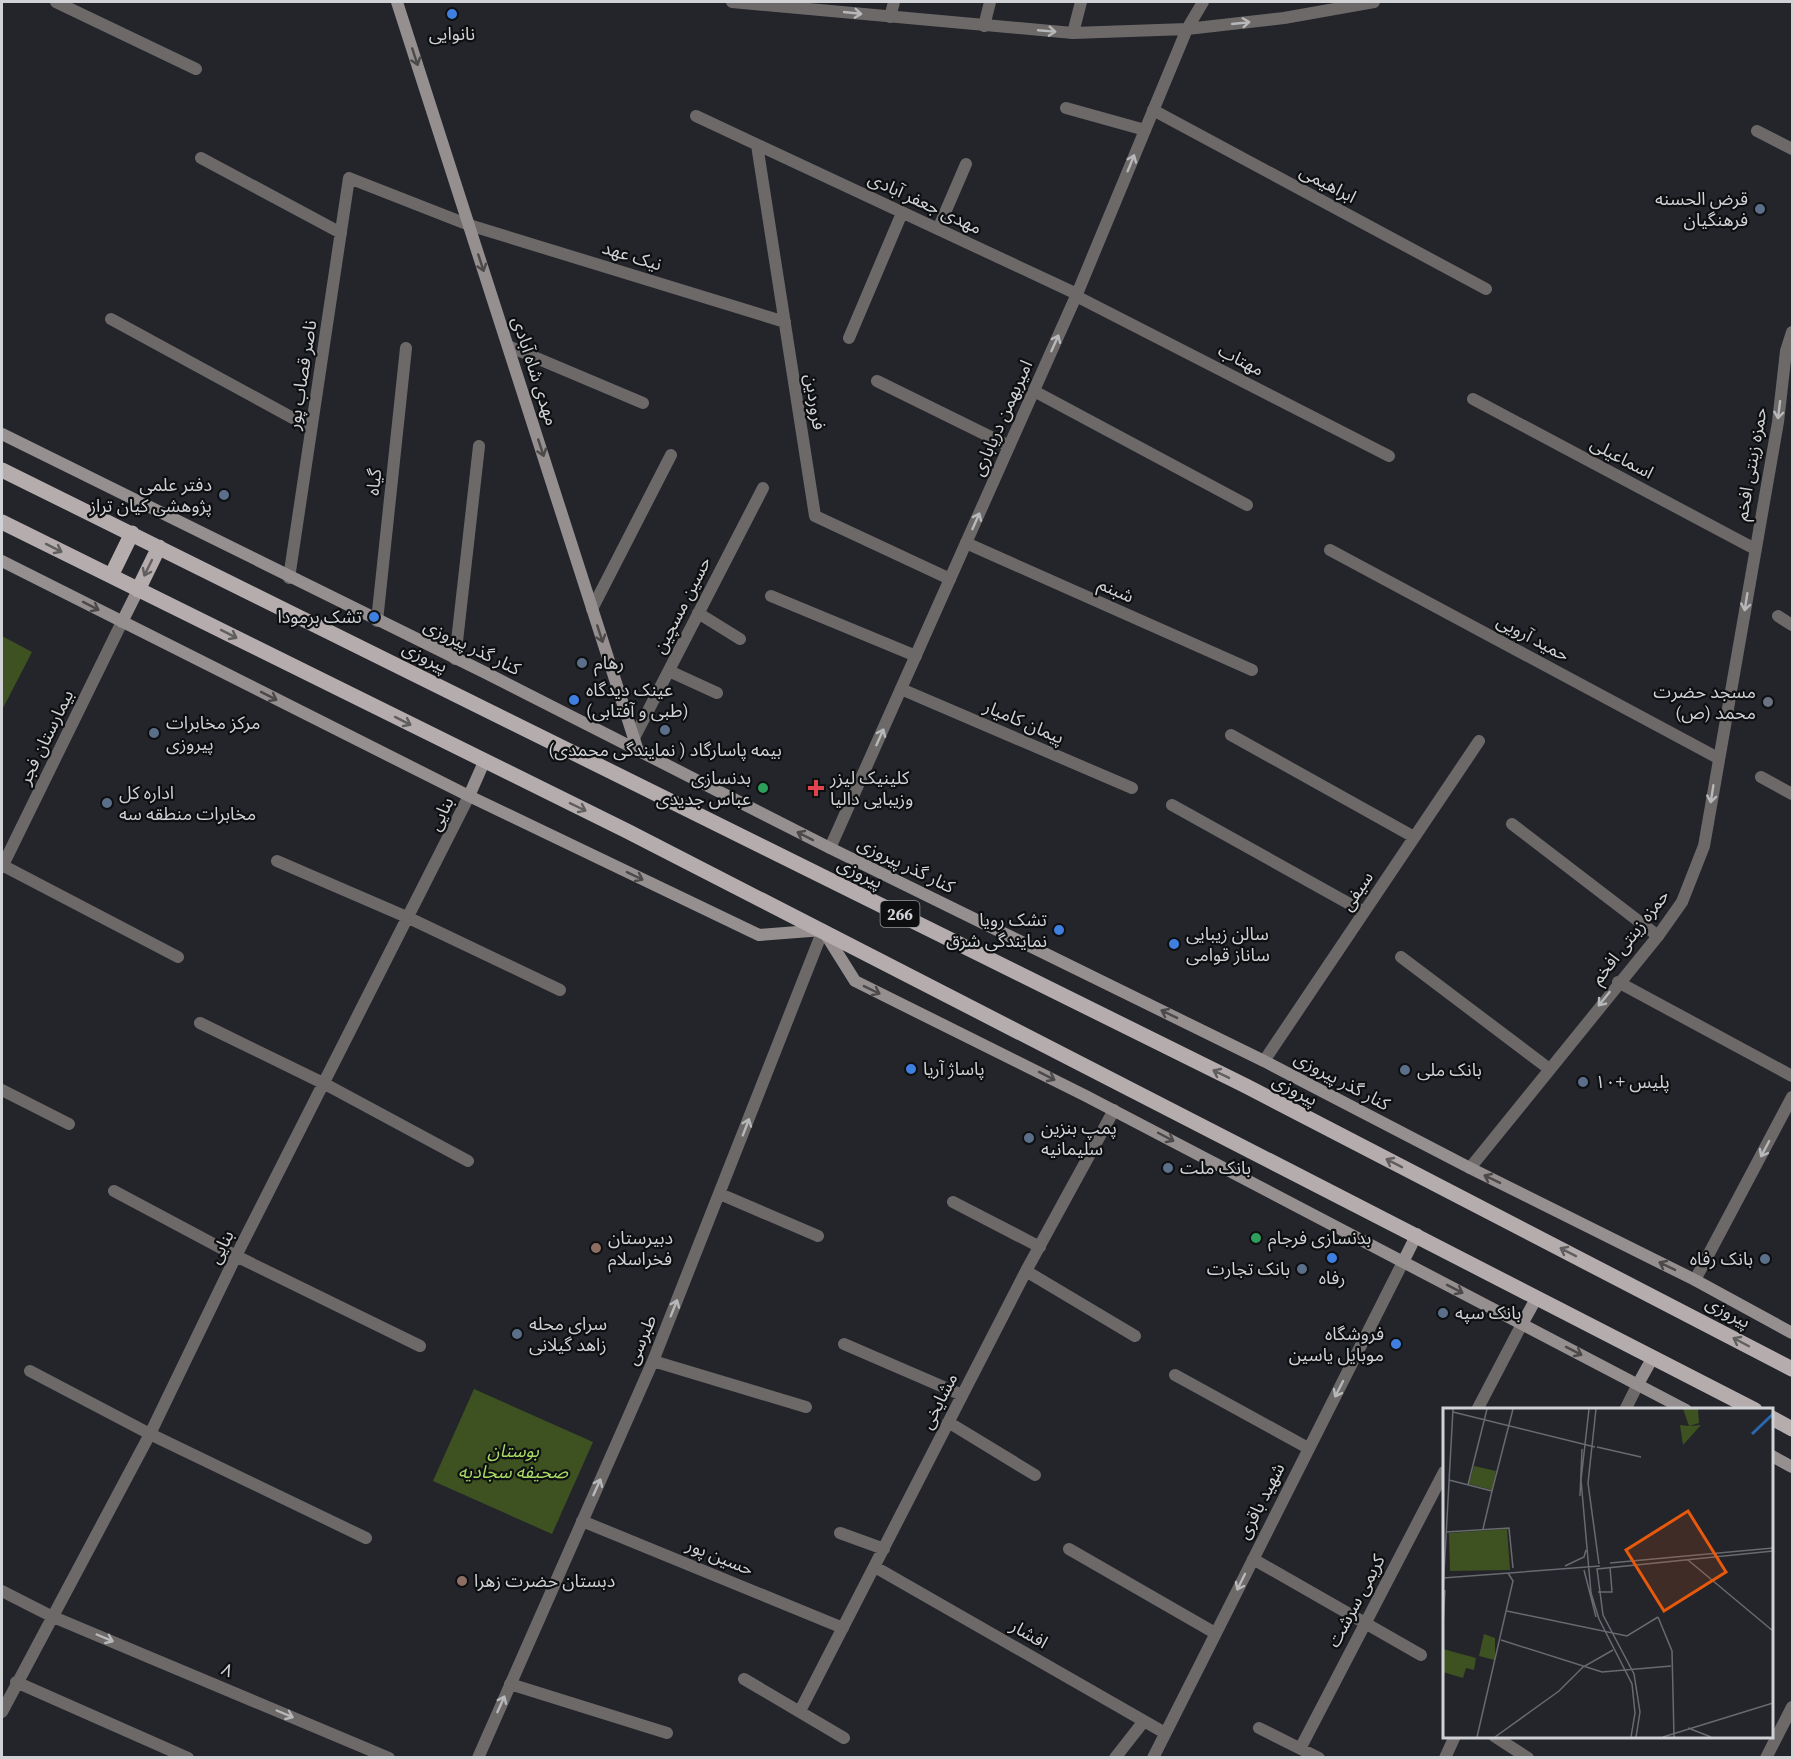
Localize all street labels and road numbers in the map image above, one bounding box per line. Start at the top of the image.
street label: ابراهیمی [1296,158,1361,209]
street label: مهدی جعفر آبادی [864,165,986,240]
street label: نیک عهد [599,235,665,276]
street label: مهدی شاه آبادی [506,313,565,429]
street label: ناصر قصاب پور [280,318,323,432]
street label: مهتاب [1214,337,1268,382]
street label: امیربهمن دریاباری [965,356,1038,480]
street label: فروردین [799,372,832,432]
street label: حمزه زینتی افخم [1728,405,1774,523]
street label: اسماعیلی [1586,430,1658,485]
street label: گیاه [360,467,387,497]
street label: حسین مسچین [646,552,717,658]
street label: شبنم [1094,571,1138,609]
street label: حمید آرویی [1492,608,1574,667]
street label: کنار گذر پیروزی [420,614,524,680]
street label: پیروزی [399,637,451,677]
street label: بیمارستان فجر [11,685,79,789]
street label: پیمان کامیار [979,693,1068,750]
street label: بنایی [422,793,459,835]
street label: کنار گذر پیروزی [854,832,958,898]
street label: پیروزی [834,853,886,893]
street label: سیفی [1334,866,1379,916]
street label: حمزه زینتی افخم [1584,884,1676,990]
road number: 266 [880,901,920,927]
street label: کنار گذر پیروزی [1291,1047,1393,1115]
street label: پیروزی [1269,1070,1321,1110]
street label: بنایی [201,1226,240,1268]
street label: پیروزی [1701,1289,1755,1334]
street label: طبرسی [619,1311,662,1369]
street label: مشایخی [914,1368,963,1433]
street label: شهید باقری [1231,1458,1290,1543]
street label: حسین پور [682,1531,758,1581]
street label: کریمی سرشت [1321,1549,1391,1652]
street label: افشار [1005,1612,1053,1654]
street label: ۸ [218,1656,237,1683]

